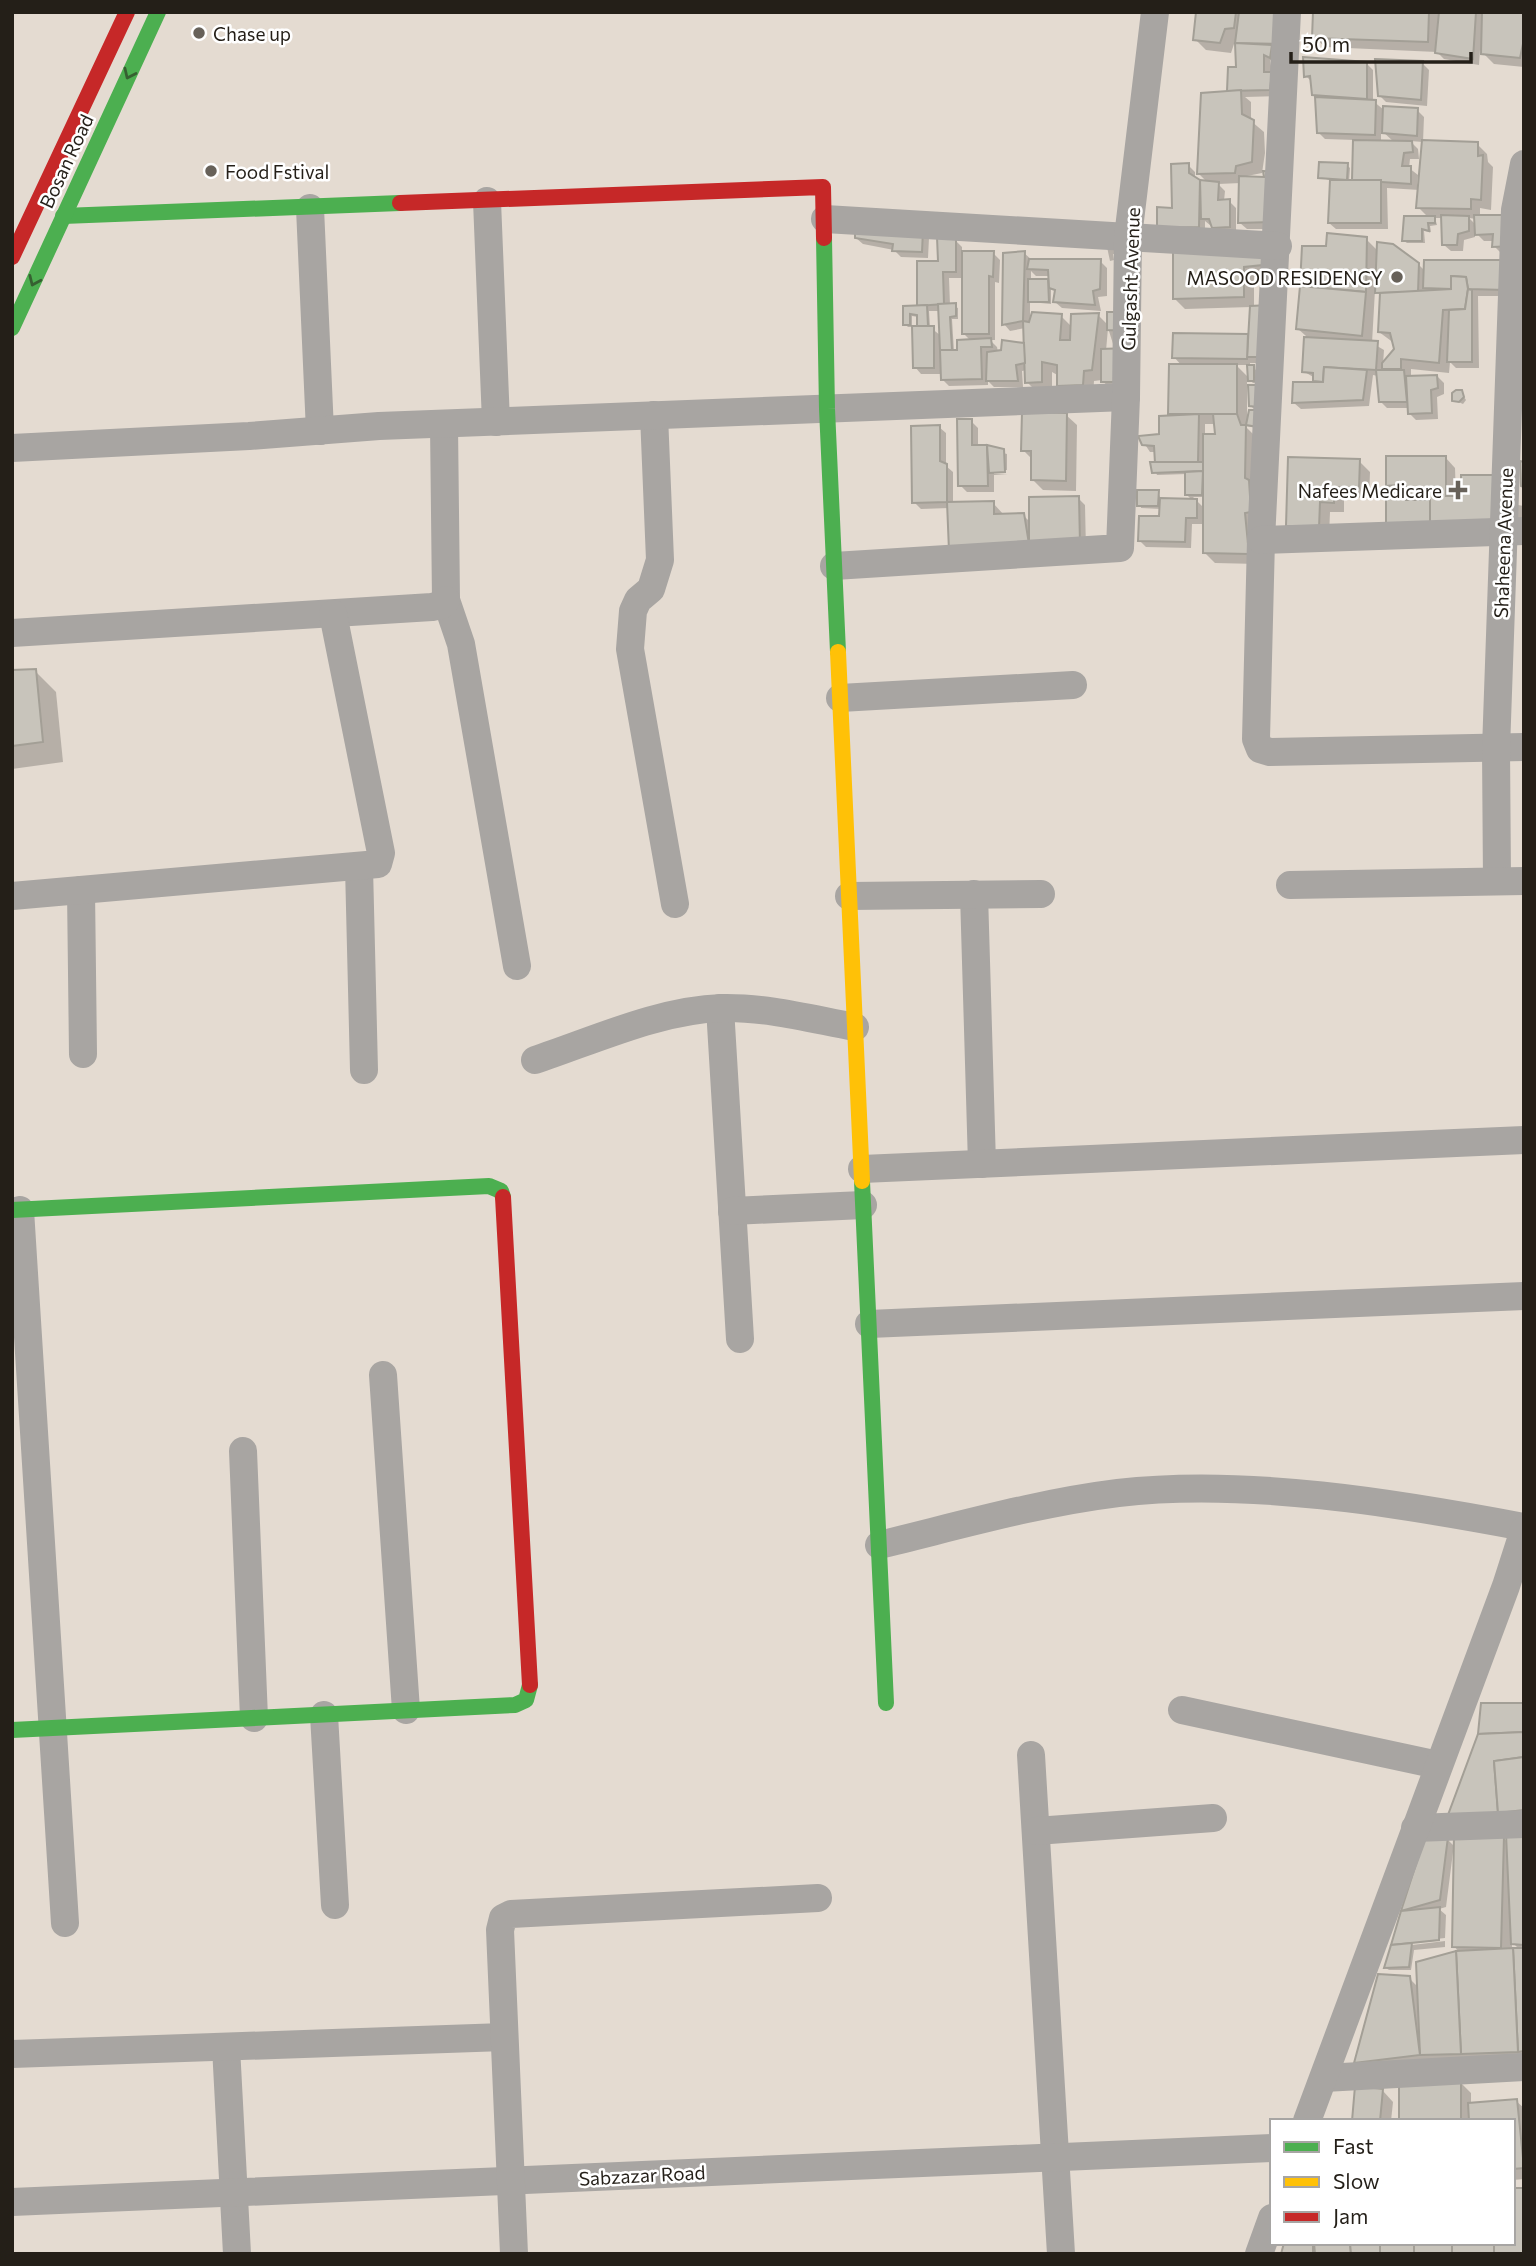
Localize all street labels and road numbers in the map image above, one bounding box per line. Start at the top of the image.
street label: Bosan Road [34,110,98,212]
street label: Gulgasht Avenue [1116,207,1144,351]
street label: Shaheena Avenue [1489,467,1517,619]
street label: Sabzazar Road [578,2160,706,2190]

